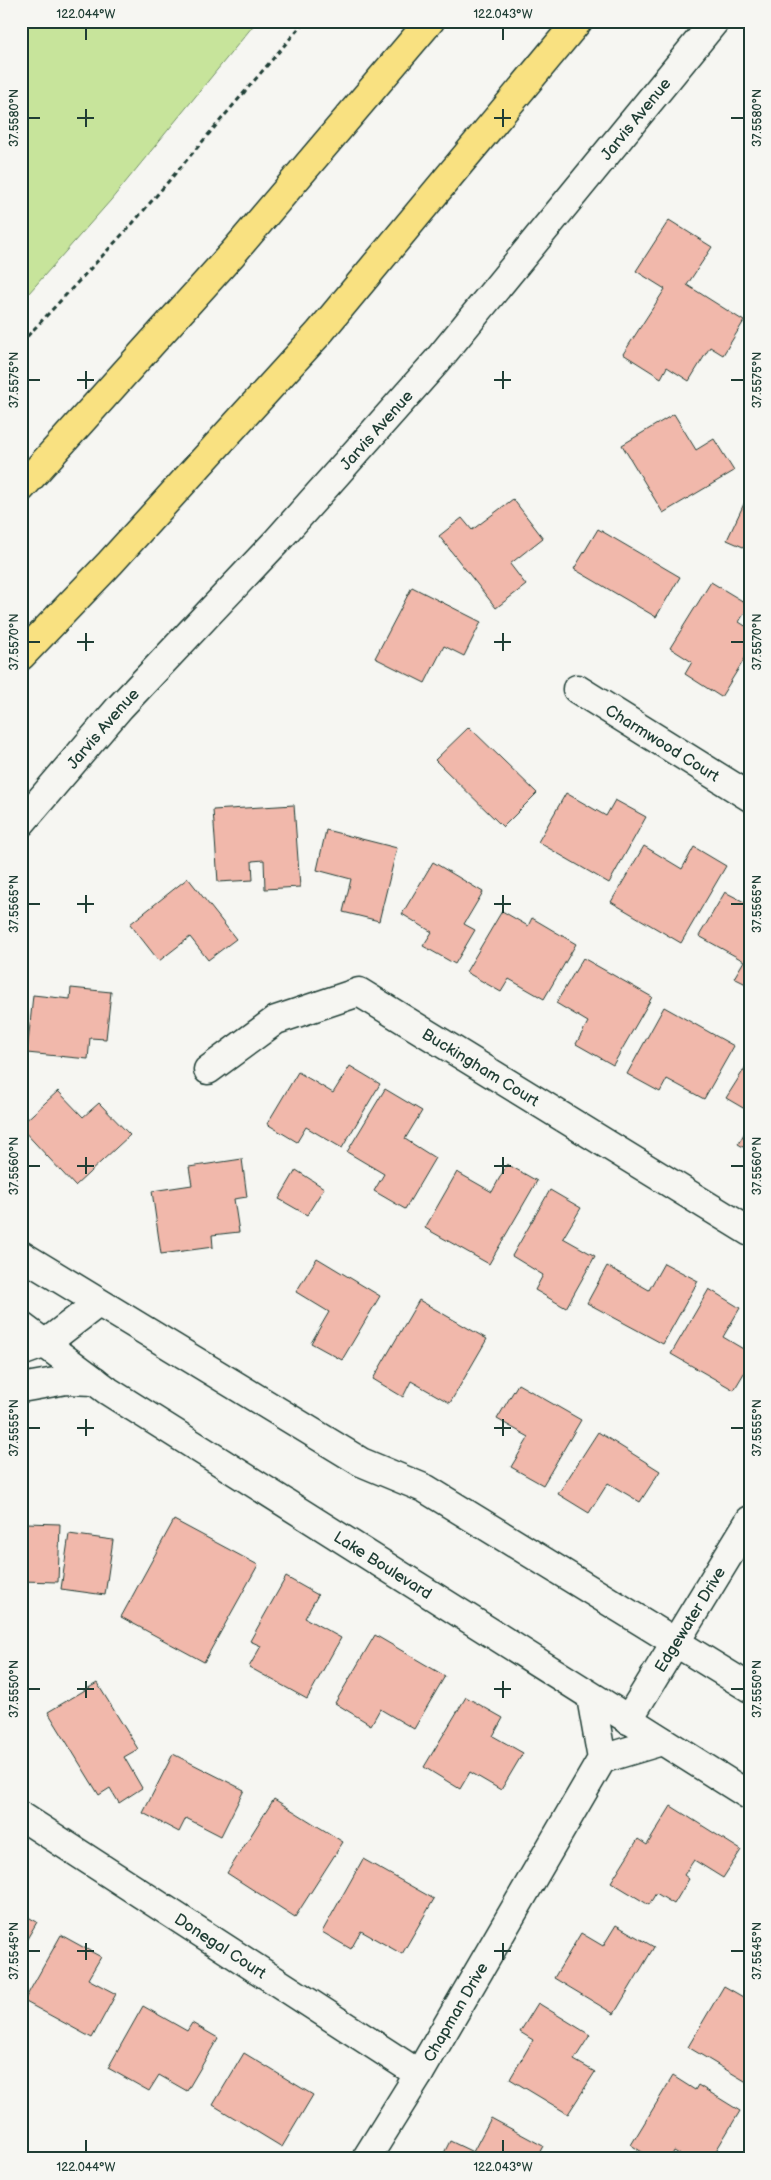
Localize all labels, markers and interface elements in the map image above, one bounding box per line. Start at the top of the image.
text: 122.044°W [57,7,115,22]
text: 122.043°W [473,7,533,22]
street label: Jarvis Avenue [597,74,676,164]
text: 37.5580°N [7,89,22,147]
text: 37.5580°N [750,89,765,147]
text: 37.5575°N [7,352,22,408]
text: 37.5575°N [750,352,765,408]
street label: Jarvis Avenue [337,386,418,474]
text: 37.5570°N [7,614,22,670]
text: 37.5570°N [750,614,765,670]
street label: Jarvis Avenue [63,685,144,773]
street label: Charmwood Court [601,701,722,786]
text: 37.5565°N [7,875,22,933]
text: 37.5565°N [750,875,765,933]
street label: Buckingham Court [418,1025,542,1111]
text: 37.5560°N [7,1137,22,1195]
text: 37.5560°N [750,1137,765,1195]
text: 37.5555°N [7,1399,22,1457]
text: 37.5555°N [750,1399,765,1457]
street label: Lake Boulevard [330,1528,435,1604]
street label: Edgewater Drive [651,1564,730,1676]
text: 37.5550°N [7,1660,22,1718]
text: 37.5550°N [750,1660,765,1718]
street label: Donegal Court [170,1910,269,1983]
text: 37.5545°N [7,1922,22,1980]
text: 37.5545°N [750,1922,765,1980]
street label: Chapman Drive [420,1959,493,2066]
text: 122.044°W [57,2160,115,2175]
text: 122.043°W [473,2160,533,2175]

